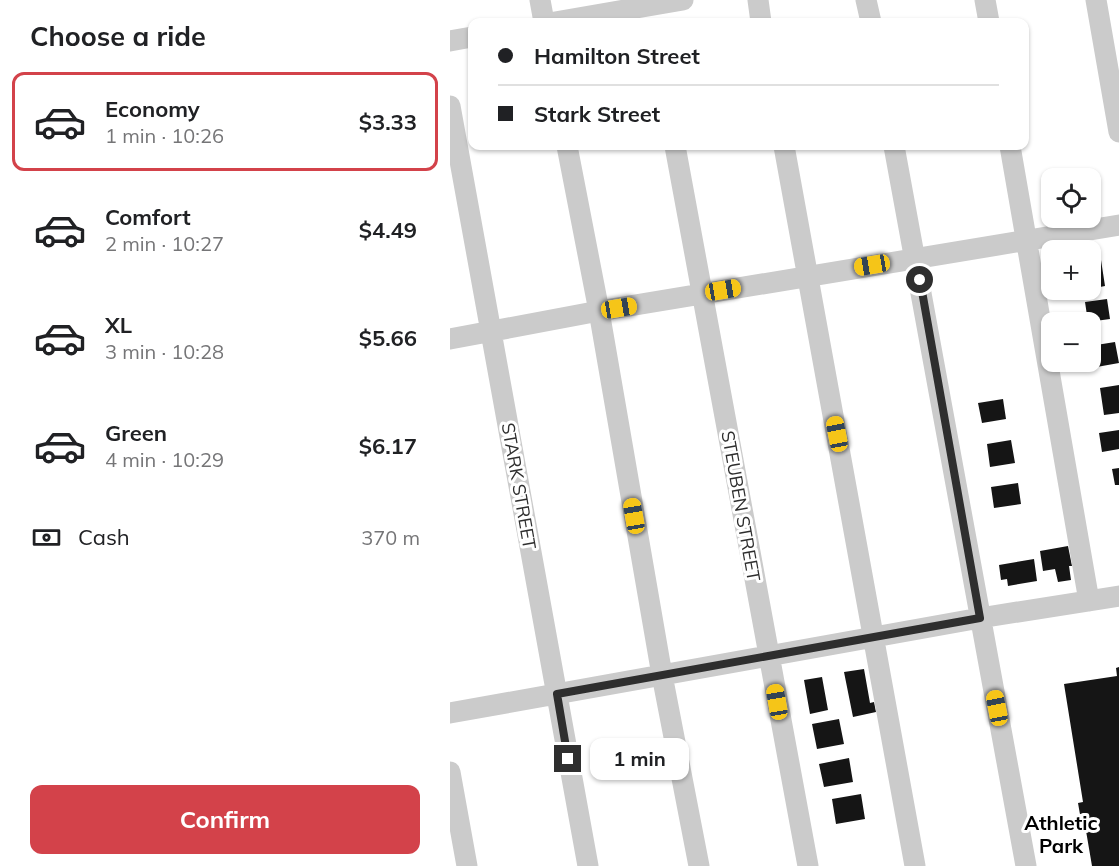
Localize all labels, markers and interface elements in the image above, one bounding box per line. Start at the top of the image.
text: Choose a ride [30,19,206,53]
text: Hamilton Street [534,42,700,70]
icon: car [33,95,87,149]
text: Economy [105,95,200,123]
text: Stark Street [534,100,660,128]
text: $3.33 [359,108,417,136]
text: 1 min · 10:26 [105,123,224,148]
map controls [1041,168,1101,372]
button: locate [1041,168,1101,228]
icon: car [33,203,87,257]
text: Comfort [105,203,191,231]
text: $4.49 [359,216,417,244]
text: 2 min · 10:27 [105,231,224,256]
button: + [1041,240,1101,300]
car [853,253,891,277]
route start [906,266,933,293]
car [704,278,742,302]
car [600,296,638,320]
icon: car [33,311,87,365]
text: XL [105,311,132,339]
button: − [1041,312,1101,372]
text: $5.66 [359,324,417,352]
text: 3 min · 10:28 [105,339,224,364]
car [825,415,849,453]
icon: car [33,419,87,473]
text: Green [105,419,167,447]
street label: STARK STREET [497,421,541,551]
street label: STEUBEN STREET [716,429,766,583]
text: $6.17 [359,432,417,460]
text: 4 min · 10:29 [105,447,224,472]
car [622,497,646,535]
icon: cash [30,521,63,554]
text: Cash [78,523,130,551]
text: 370 m [361,525,420,550]
car [765,683,789,721]
car [985,689,1009,727]
callout: 1 min [589,738,688,780]
route end [554,745,581,772]
text: 1 min [613,746,666,771]
button: Confirm [30,785,420,854]
district label: Athletic Park [1024,810,1098,858]

